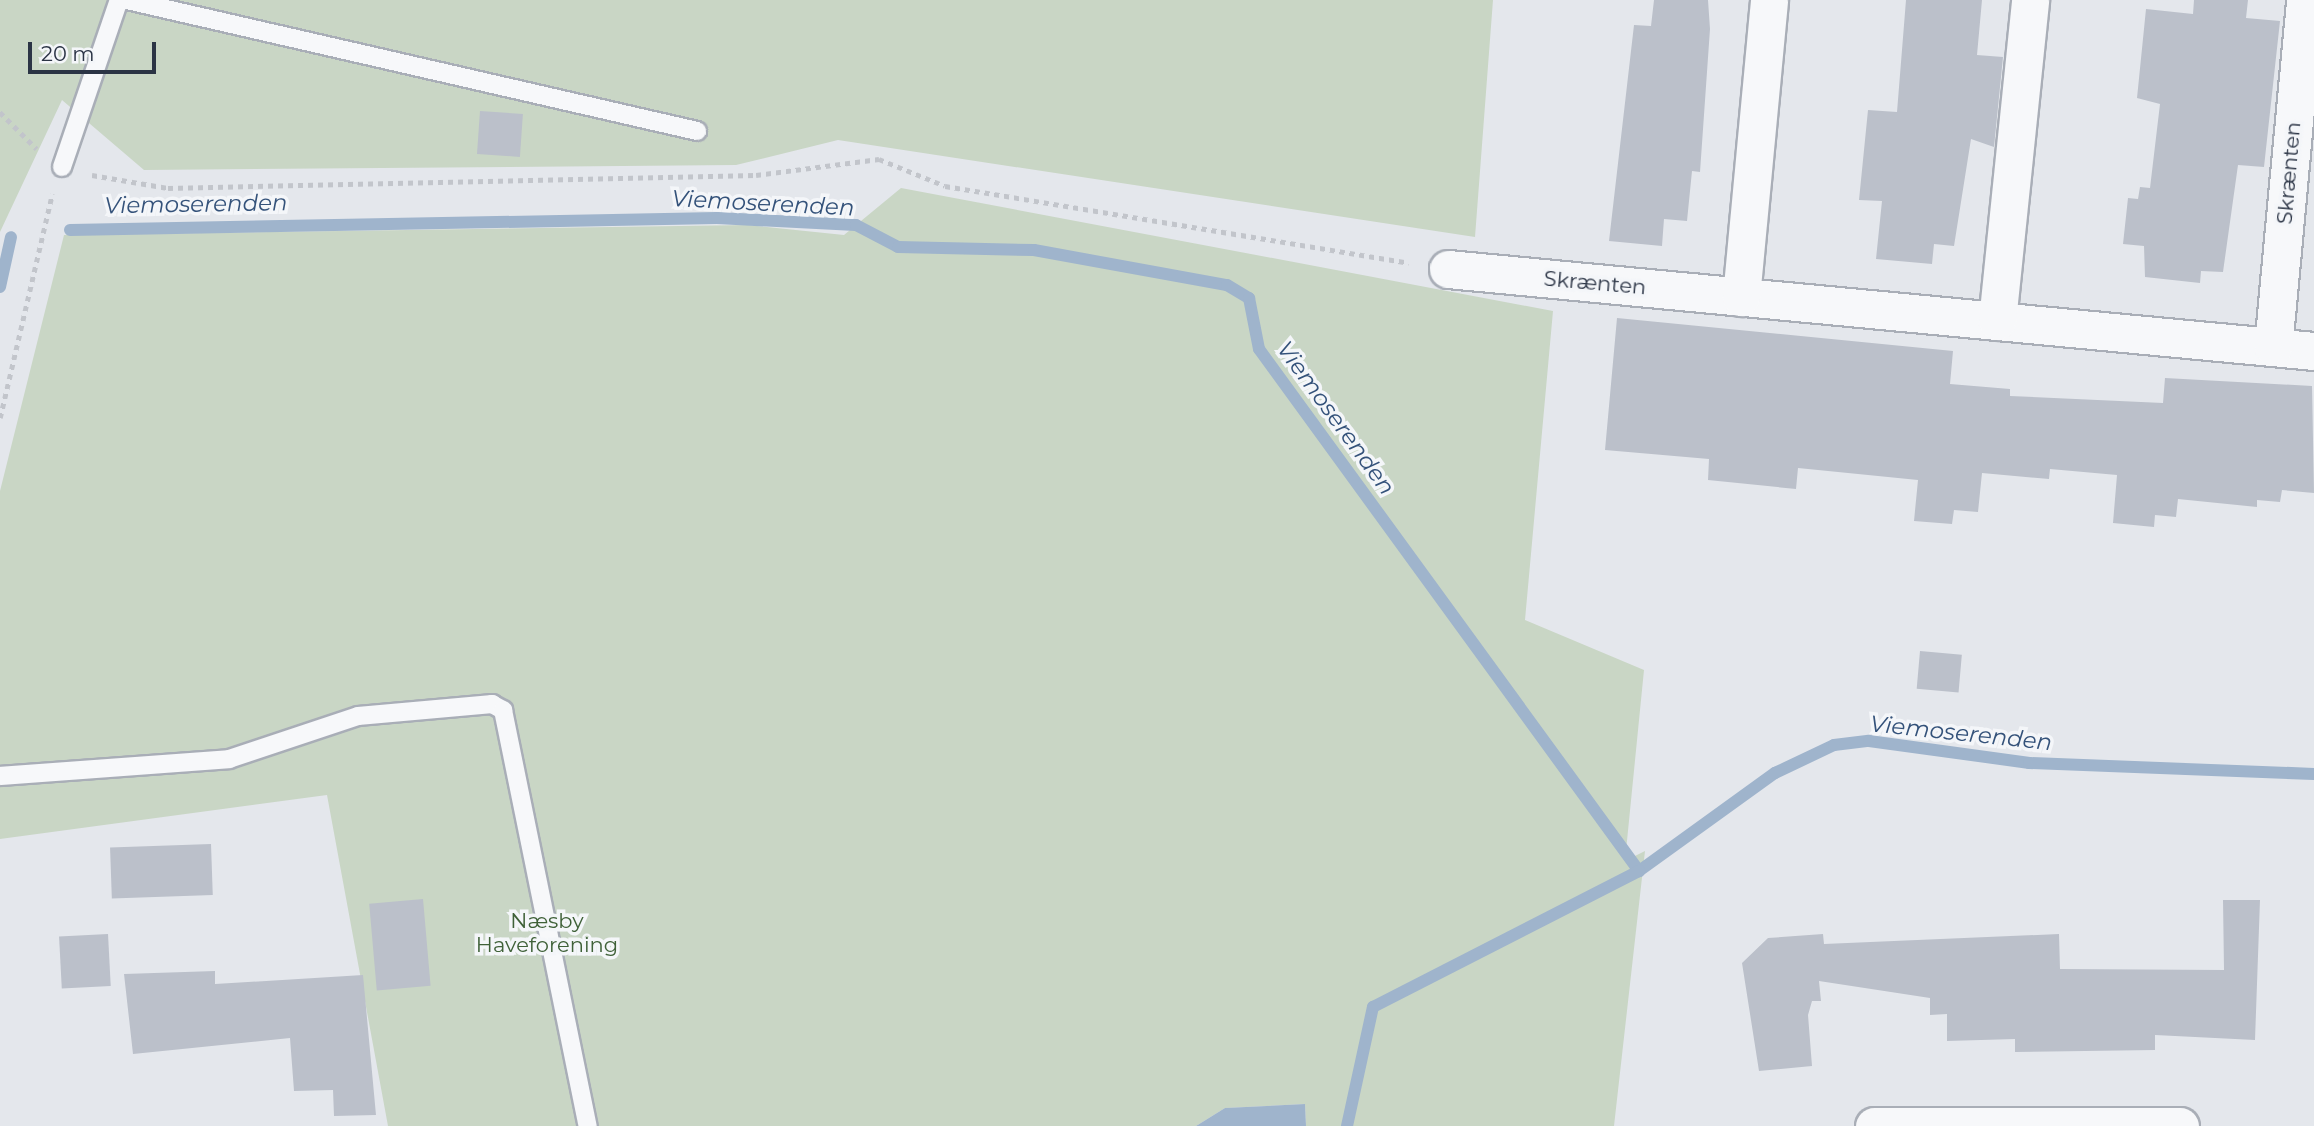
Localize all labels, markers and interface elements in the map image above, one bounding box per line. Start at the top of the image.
scale bar [32,28,159,72]
text: 20 m [41,41,95,66]
street label: Skrænten [2272,121,2306,225]
water label: Viemoserenden [671,184,855,222]
water label: Viemoserenden [104,189,288,219]
street label: Skrænten [1543,266,1647,300]
water label: Viemoserenden [1271,336,1401,500]
water label: Viemoserenden [1869,710,2053,756]
park label: Næsby Haveforening [476,908,618,958]

